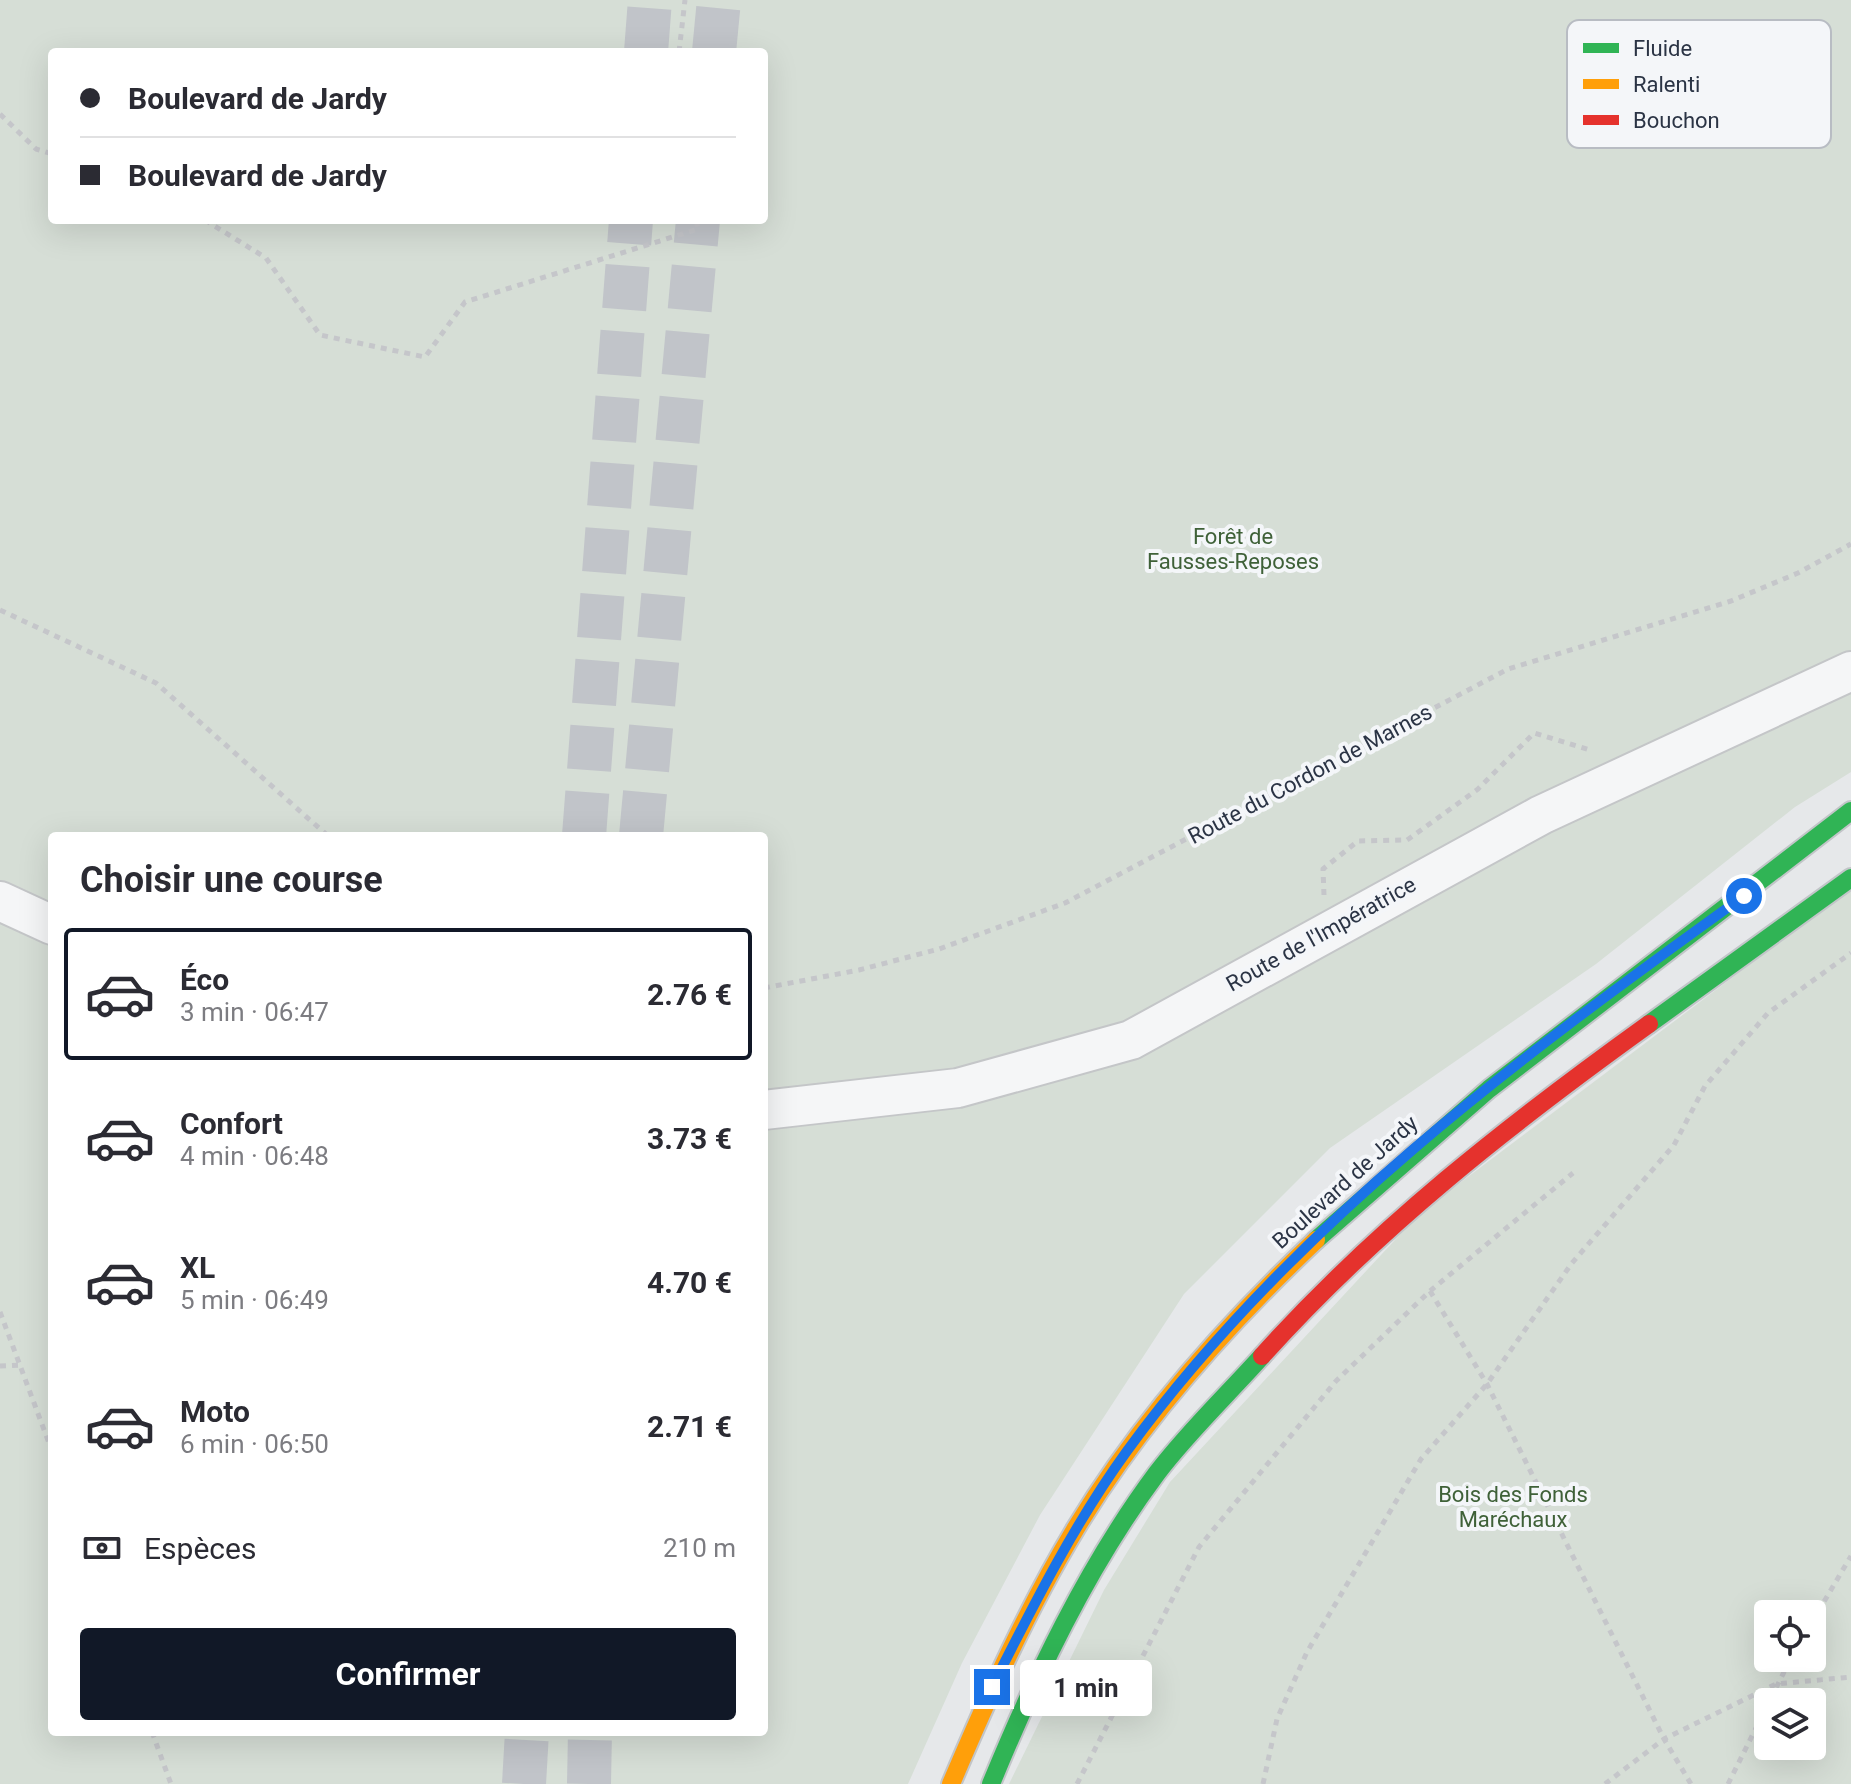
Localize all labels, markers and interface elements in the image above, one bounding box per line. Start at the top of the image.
legend [1567,20,1831,148]
text: Fluide [1633,36,1692,61]
text: Ralenti [1633,72,1700,97]
text: Boulevard de Jardy [128,81,387,116]
text: Bouchon [1633,108,1720,133]
text: Boulevard de Jardy [128,158,387,193]
park label: Forêt de Fausses-Reposes [1147,524,1319,574]
street label: Route du Cordon de Marnes [1184,699,1436,849]
text: Choisir une course [80,859,383,901]
street label: Route de l'Impératrice [1222,871,1420,997]
route start [1726,878,1762,914]
icon: car [84,958,156,1030]
text: Éco [180,962,229,997]
text: 2.76 € [647,977,732,1012]
text: 3 min · 06:47 [180,997,329,1027]
icon: car [84,1102,156,1174]
text: Confort [180,1106,283,1141]
street label: Boulevard de Jardy [1267,1110,1423,1254]
text: 3.73 € [647,1121,732,1156]
text: 4 min · 06:48 [180,1141,329,1171]
icon: car [84,1246,156,1318]
text: XL [180,1250,215,1285]
text: 4.70 € [647,1265,732,1300]
text: 5 min · 06:49 [180,1285,329,1315]
icon: car [84,1390,156,1462]
text: Moto [180,1394,250,1429]
text: 2.71 € [647,1409,732,1444]
text: 6 min · 06:50 [180,1429,329,1459]
park label: Bois des Fonds Maréchaux [1438,1482,1588,1532]
icon: cash [80,1526,124,1570]
text: Espèces [144,1531,256,1566]
text: 210 m [663,1533,736,1563]
map controls [1754,1600,1826,1760]
button: locate [1754,1600,1826,1672]
button: Confirmer [80,1628,736,1720]
callout: 1 min [1020,1659,1152,1715]
route end [974,1669,1010,1705]
text: 1 min [1053,1673,1119,1703]
button: layers [1754,1688,1826,1760]

